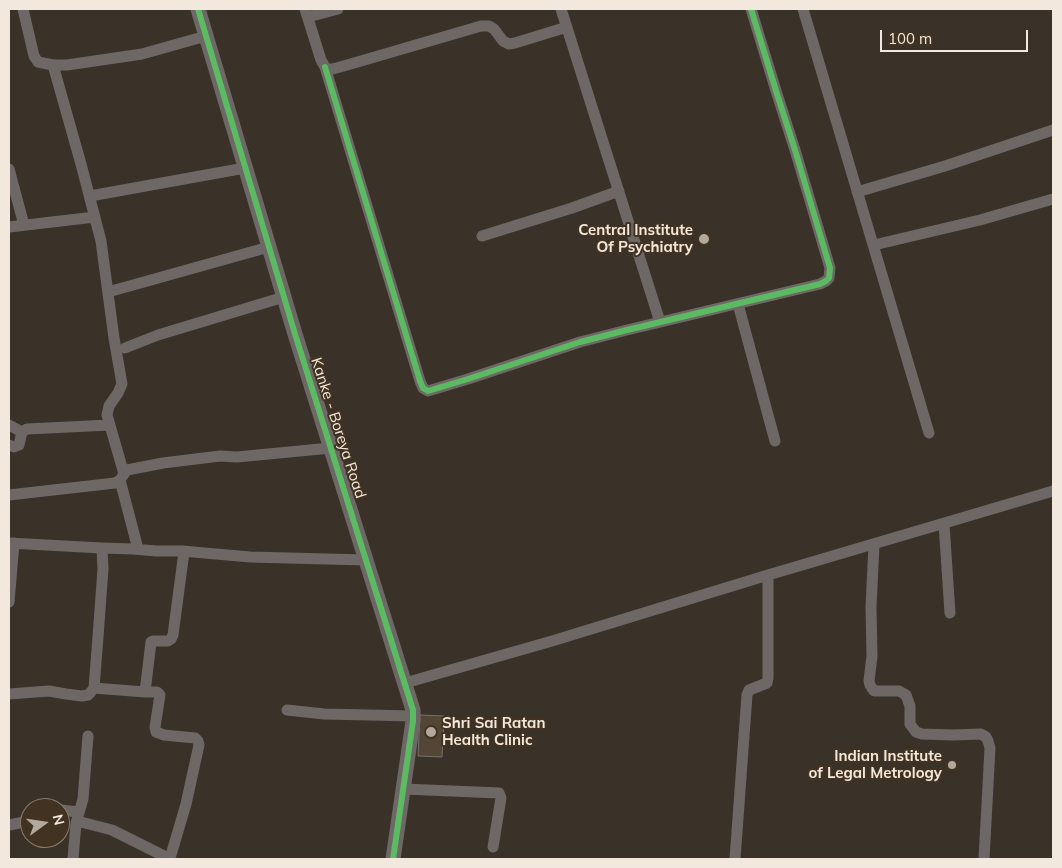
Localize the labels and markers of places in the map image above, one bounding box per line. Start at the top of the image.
place label: Central Institute Of Psychiatry [578,221,693,256]
marker: Central Institute Of Psychiatry [697,232,711,246]
place label: Shri Sai Ratan Health Clinic [442,714,545,749]
marker: Shri Sai Ratan Health Clinic [424,725,438,739]
place label: Indian Institute of Legal Metrology [809,747,942,782]
marker: Indian Institute of Legal Metrology [946,759,958,771]

